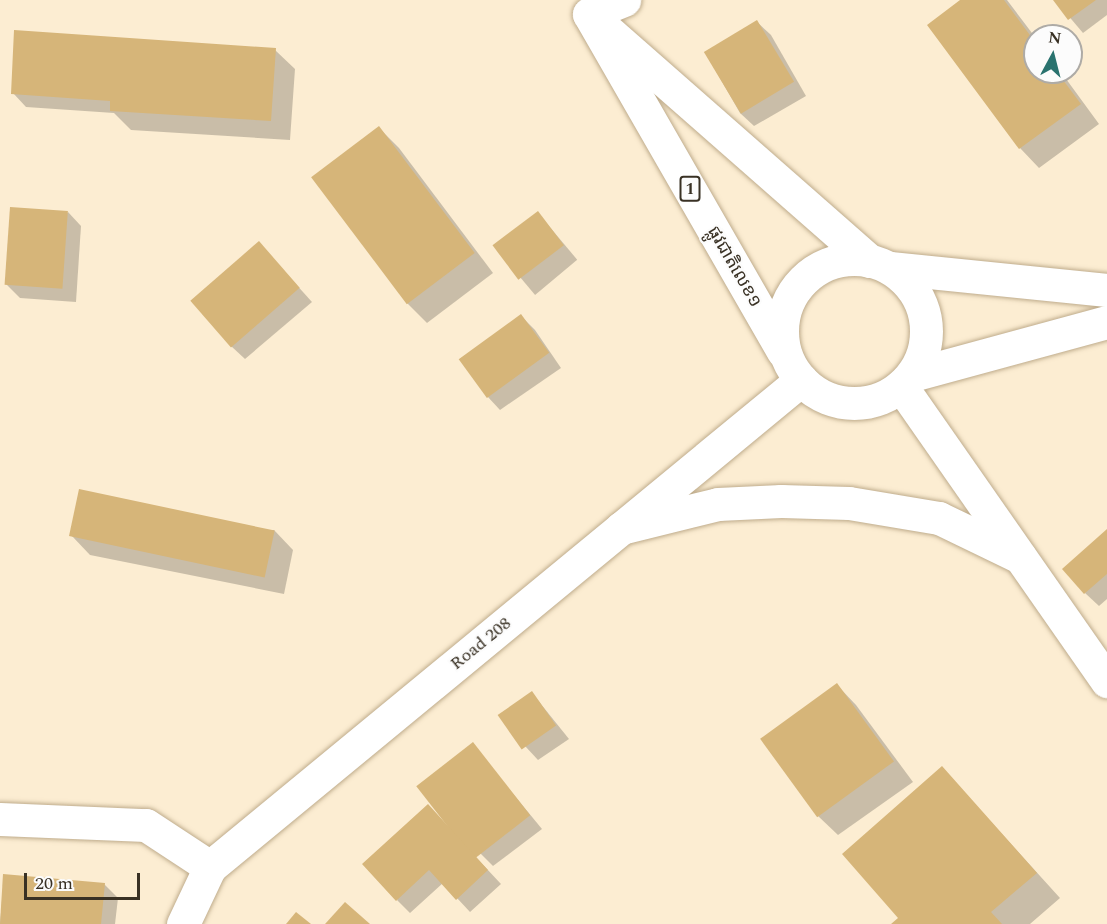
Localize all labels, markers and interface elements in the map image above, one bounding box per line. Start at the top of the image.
north arrow [1023,24,1083,84]
text: N [1047,25,1063,51]
road number: 1 [680,176,700,202]
street label: ផ្លូវជាតិលេខ១ [702,223,766,311]
street label: Road 208 [446,613,516,675]
scale bar [27,861,142,899]
text: 20 m [35,870,73,897]

